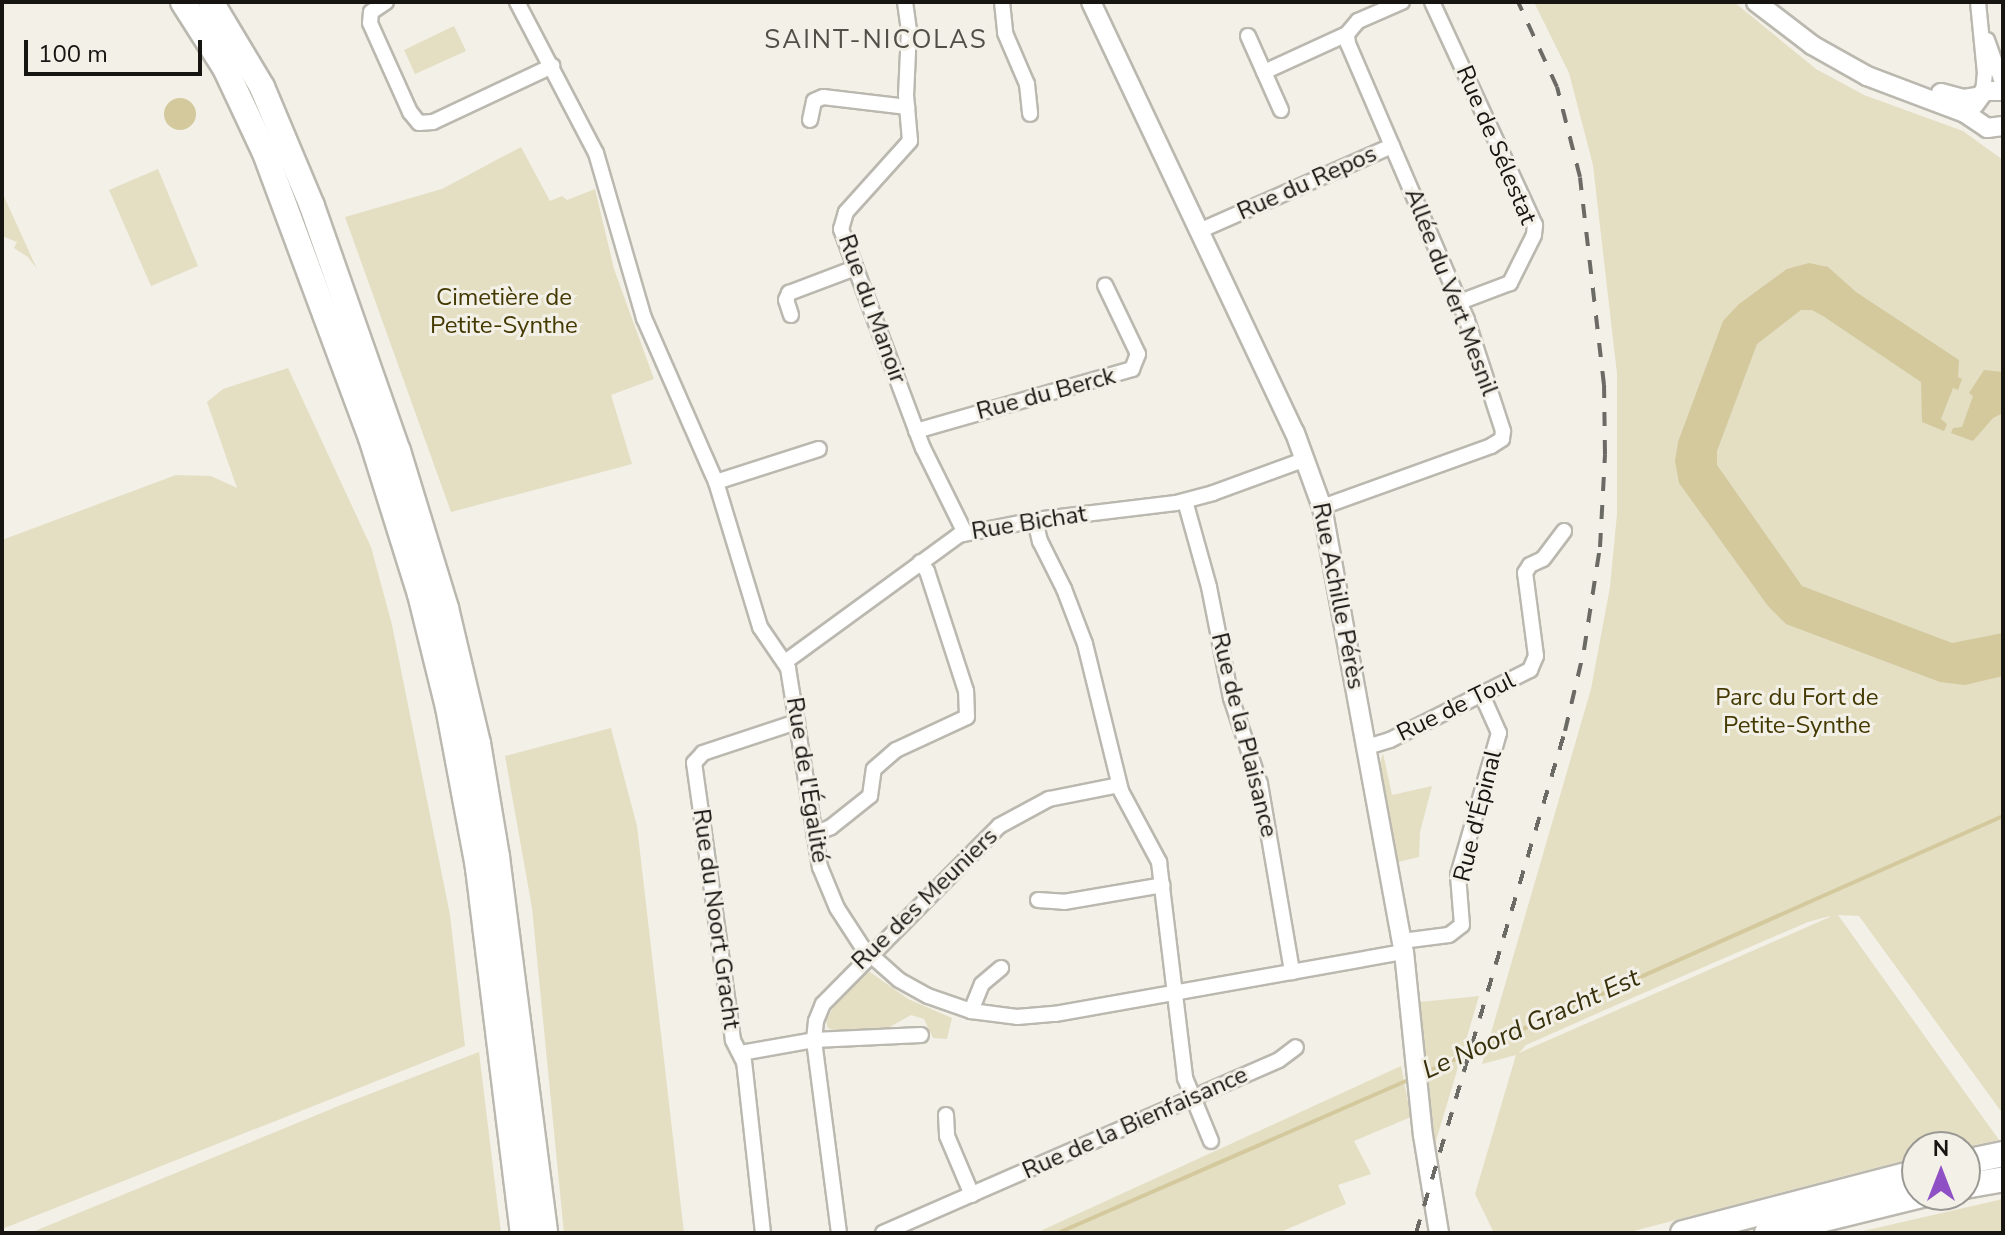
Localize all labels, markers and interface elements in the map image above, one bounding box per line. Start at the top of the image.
scale bar [28,24,206,74]
district label: SAINT-NICOLAS [764,24,988,56]
text: 100 m [38,38,108,70]
street label: Rue de Sélestat [1450,61,1542,229]
street label: Rue du Repos [1233,139,1381,227]
street label: Allée du Vert Mesnil [1398,184,1504,400]
street label: Rue du Manoir [832,231,912,387]
park label: Cimetière de Petite-Synthe [430,284,578,340]
street label: Rue du Berck [973,362,1119,426]
street label: Rue Bichat [969,500,1089,546]
street label: Rue Achille Pérès [1306,500,1370,692]
street label: Rue de la Plaisance [1205,630,1283,840]
street label: Rue de Toul [1392,666,1520,748]
park label: Parc du Fort de Petite-Synthe [1715,684,1879,740]
street label: Rue de l'Égalité [780,695,834,865]
street label: Rue d'Épinal [1448,747,1508,885]
street label: Rue du Noort Gracht [686,807,746,1031]
street label: Rue des Meuniers [846,822,1004,976]
water label: Le Noord Gracht Est [1418,962,1644,1086]
street label: Rue de la Bienfaisance [1018,1060,1252,1186]
north arrow [1901,1131,1981,1211]
text: N [1933,1134,1949,1164]

